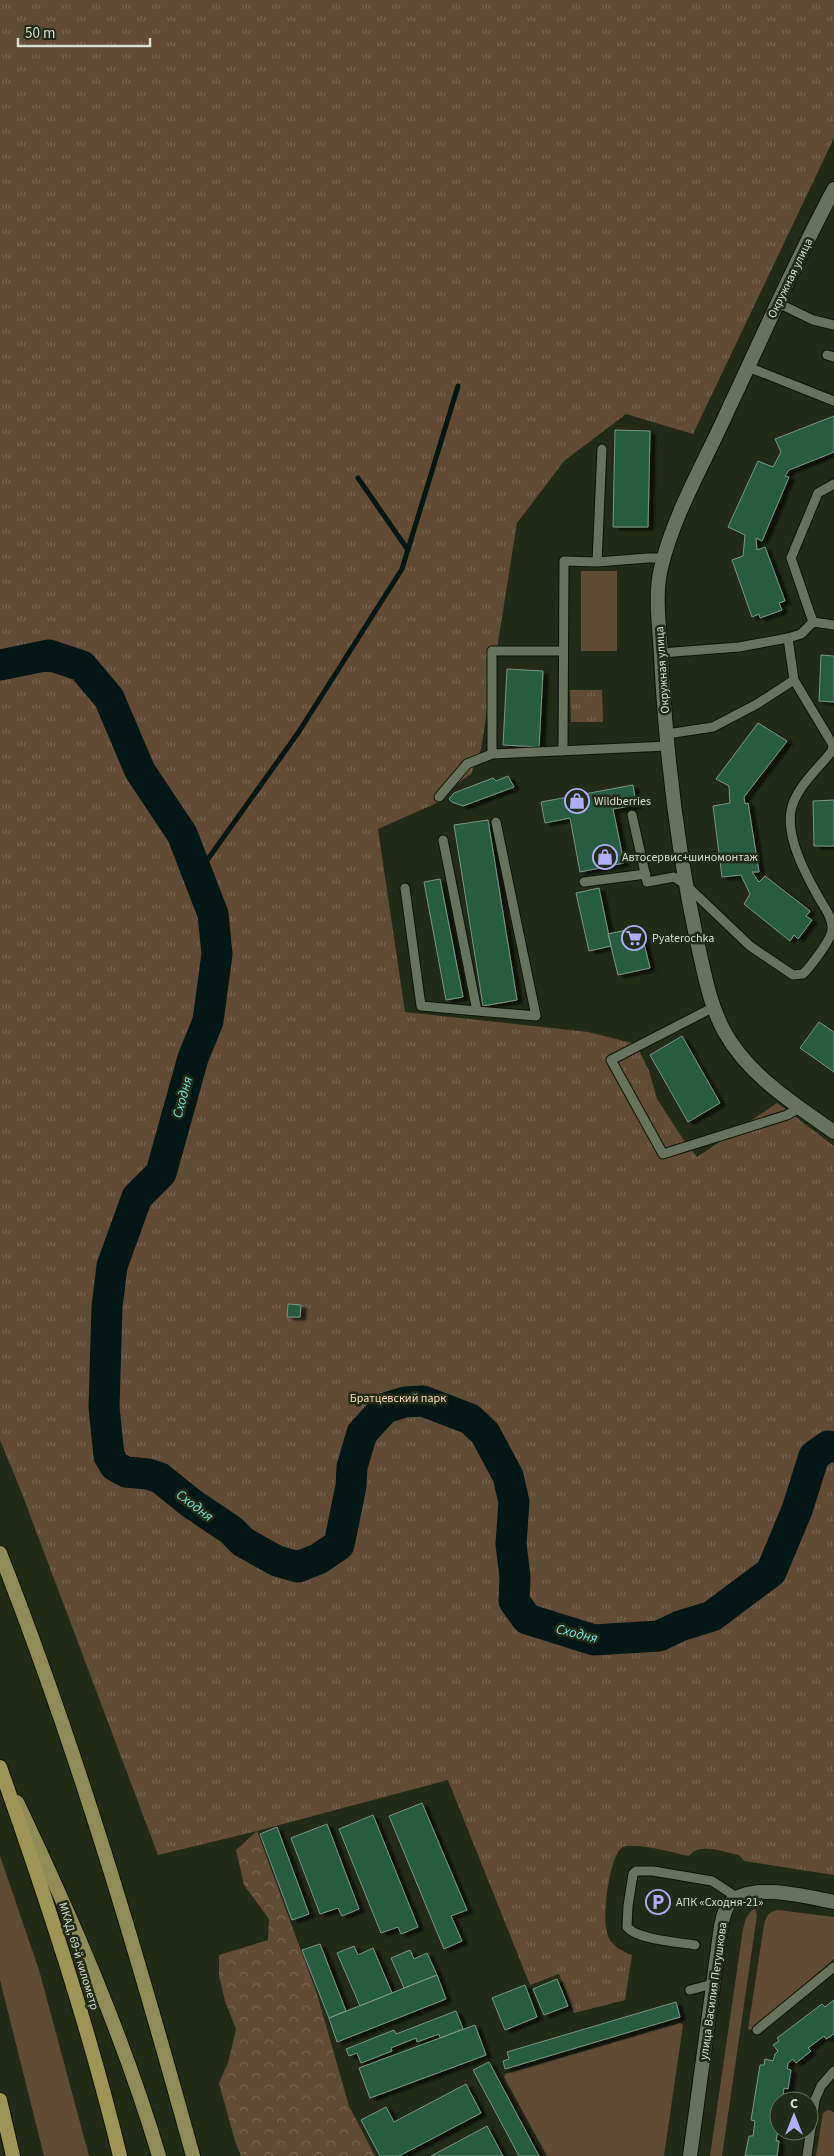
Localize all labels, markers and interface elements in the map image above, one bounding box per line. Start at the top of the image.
scale bar [18,15,150,47]
text: 50 m [25,23,55,44]
street label: Окружная улица [764,235,817,321]
street label: Окружная улица [651,626,674,714]
shop icon: Wildberries [564,788,590,814]
place label: Wildberries [594,793,651,810]
shop icon: Автосервис+шиномонтаж [592,844,618,870]
place label: Автосервис+шиномонтаж [622,849,759,866]
supermarket icon: Pyaterochka [621,925,647,951]
place label: Pyaterochka [652,930,714,947]
water label: Сходня [168,1074,198,1120]
park label: Братцевский парк [350,1390,446,1407]
water label: Сходня [172,1485,217,1527]
water label: Сходня [554,1619,600,1649]
parking icon: АПК «Сходня-21» [645,1889,671,1915]
place label: АПК «Сходня-21» [676,1894,763,1911]
street label: МКАД, 69-й километр [54,1900,103,2012]
street label: улица Василия Петушкова [695,1921,732,2061]
north arrow [769,2091,819,2141]
text: С [790,2094,798,2114]

